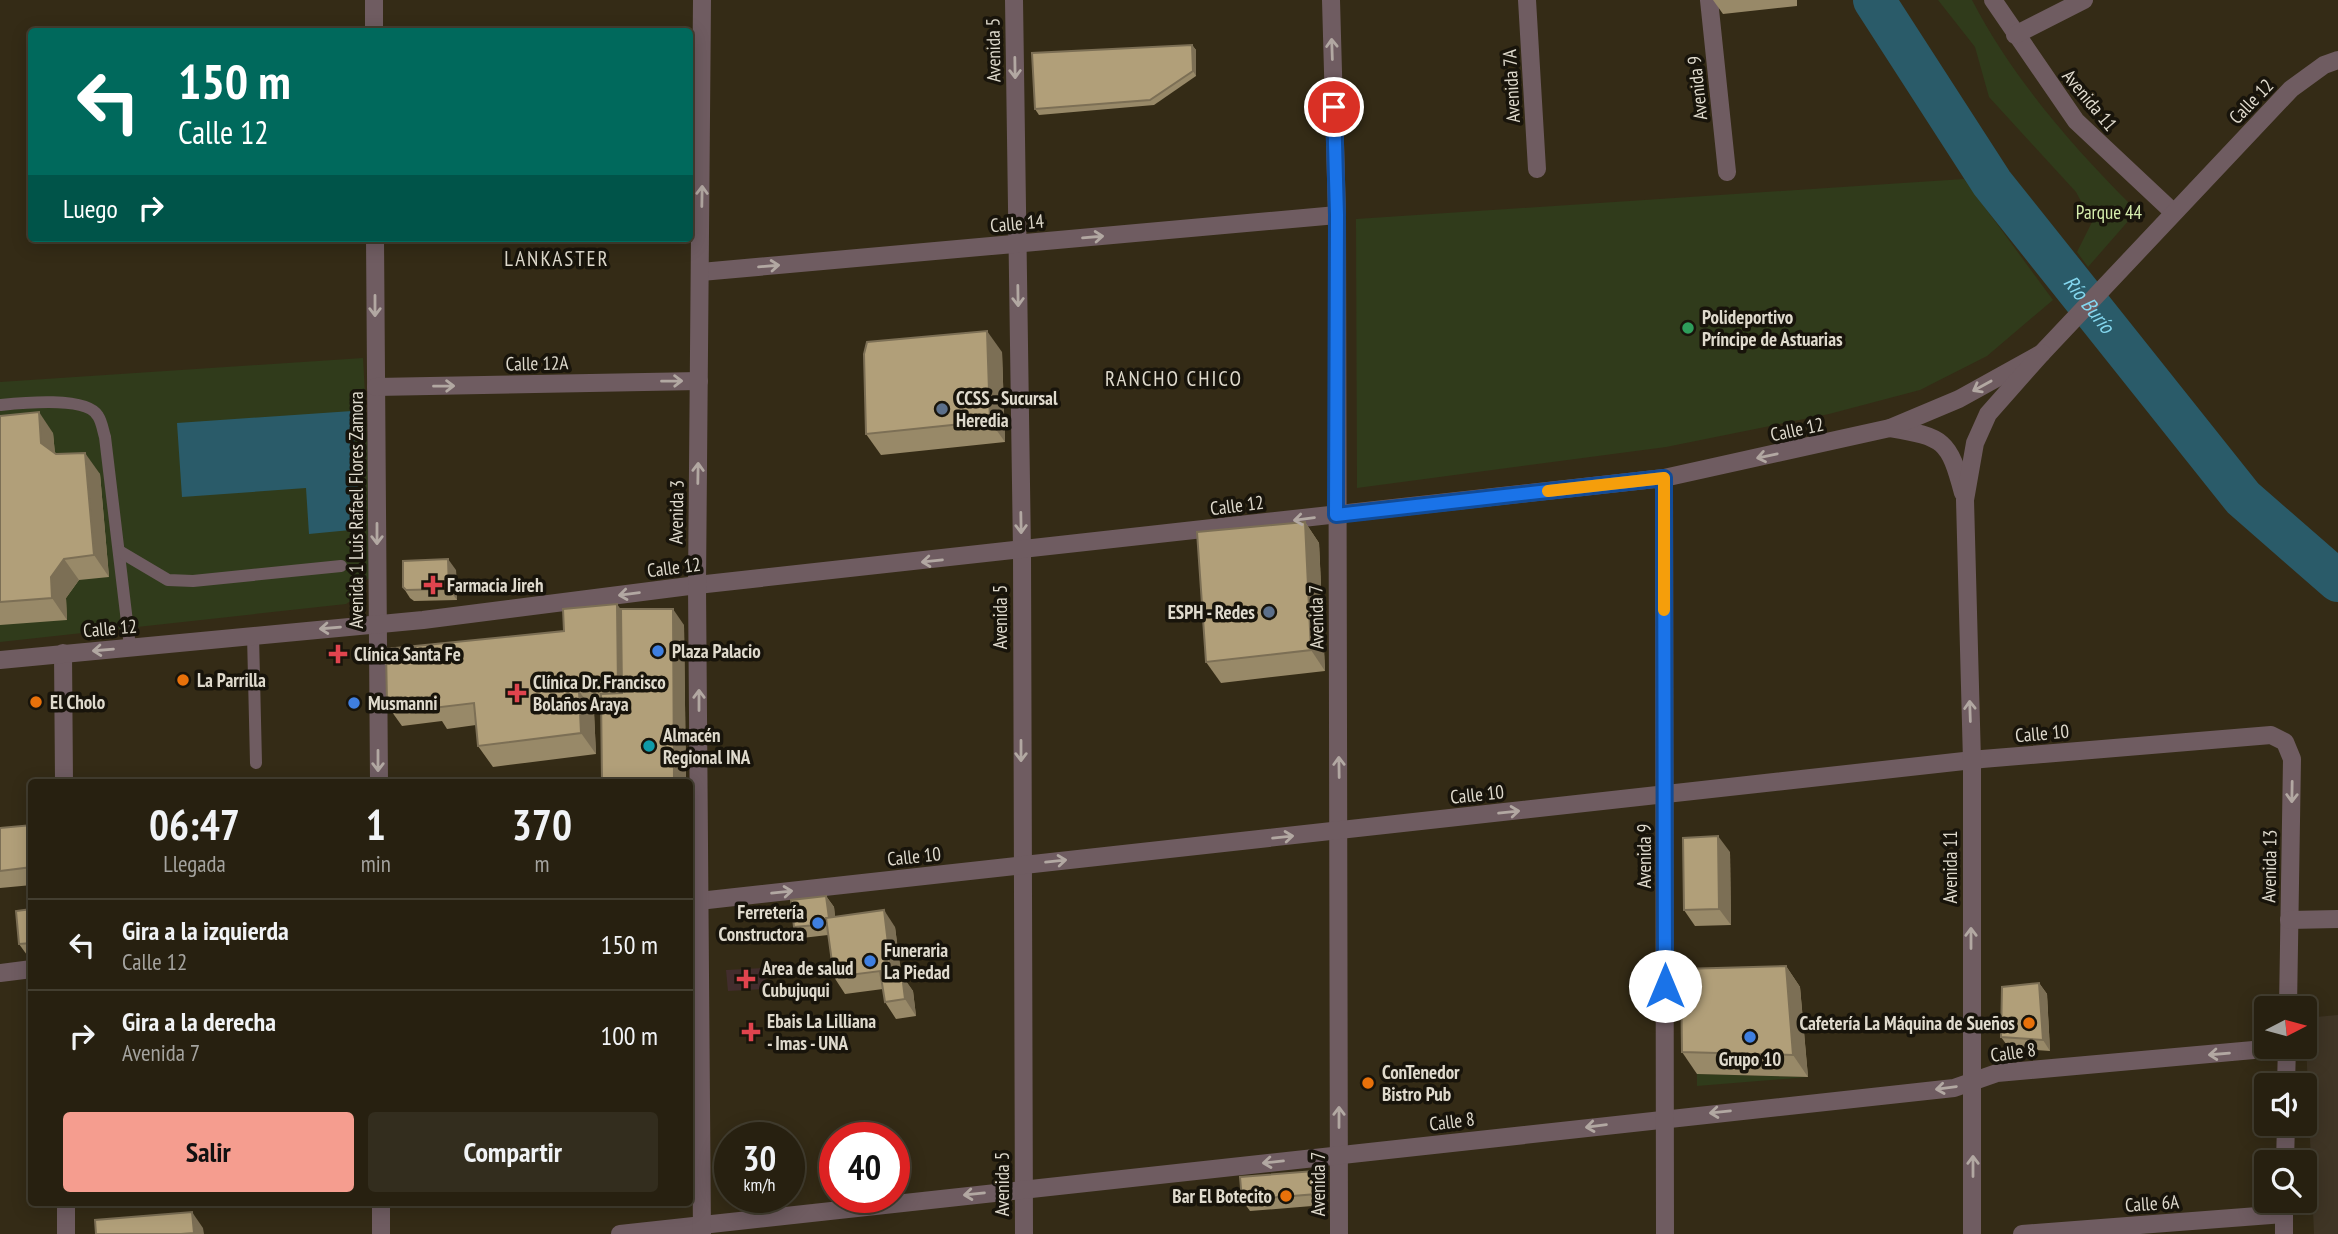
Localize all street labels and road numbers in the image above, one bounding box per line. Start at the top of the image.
street label: Avenida 5 [980,18,1006,82]
street label: Avenida 7A [1497,49,1525,123]
street label: Avenida 9 [1682,55,1712,121]
street label: Avenida 11 [2057,64,2123,136]
street label: Calle 12 [2224,73,2278,129]
street label: Calle 14 [989,209,1045,237]
street label: Calle 12A [505,350,569,376]
street label: Avenida 1 Luis Rafael Flores Zamora [344,391,368,629]
street label: Calle 12 [1768,412,1826,446]
street label: Avenida 3 [663,480,689,544]
street label: Calle 12 [1209,490,1265,520]
street label: Calle 12 [646,552,702,582]
street label: Avenida 5 [988,585,1012,649]
street label: Avenida 7 [1303,585,1329,649]
street label: Calle 12 [82,614,138,642]
street label: Calle 10 [2014,719,2070,747]
street label: Calle 10 [1449,779,1505,809]
street label: Avenida 9 [1632,824,1656,888]
street label: Avenida 13 [2256,829,2282,903]
street label: Avenida 11 [1938,830,1962,904]
street label: Calle 10 [886,841,942,871]
street label: Calle 8 [1989,1037,2037,1067]
street label: Calle 8 [1428,1106,1476,1136]
street label: Avenida 5 [990,1152,1014,1216]
street label: Avenida 7 [1306,1152,1330,1216]
street label: Calle 6A [2124,1189,2180,1217]

